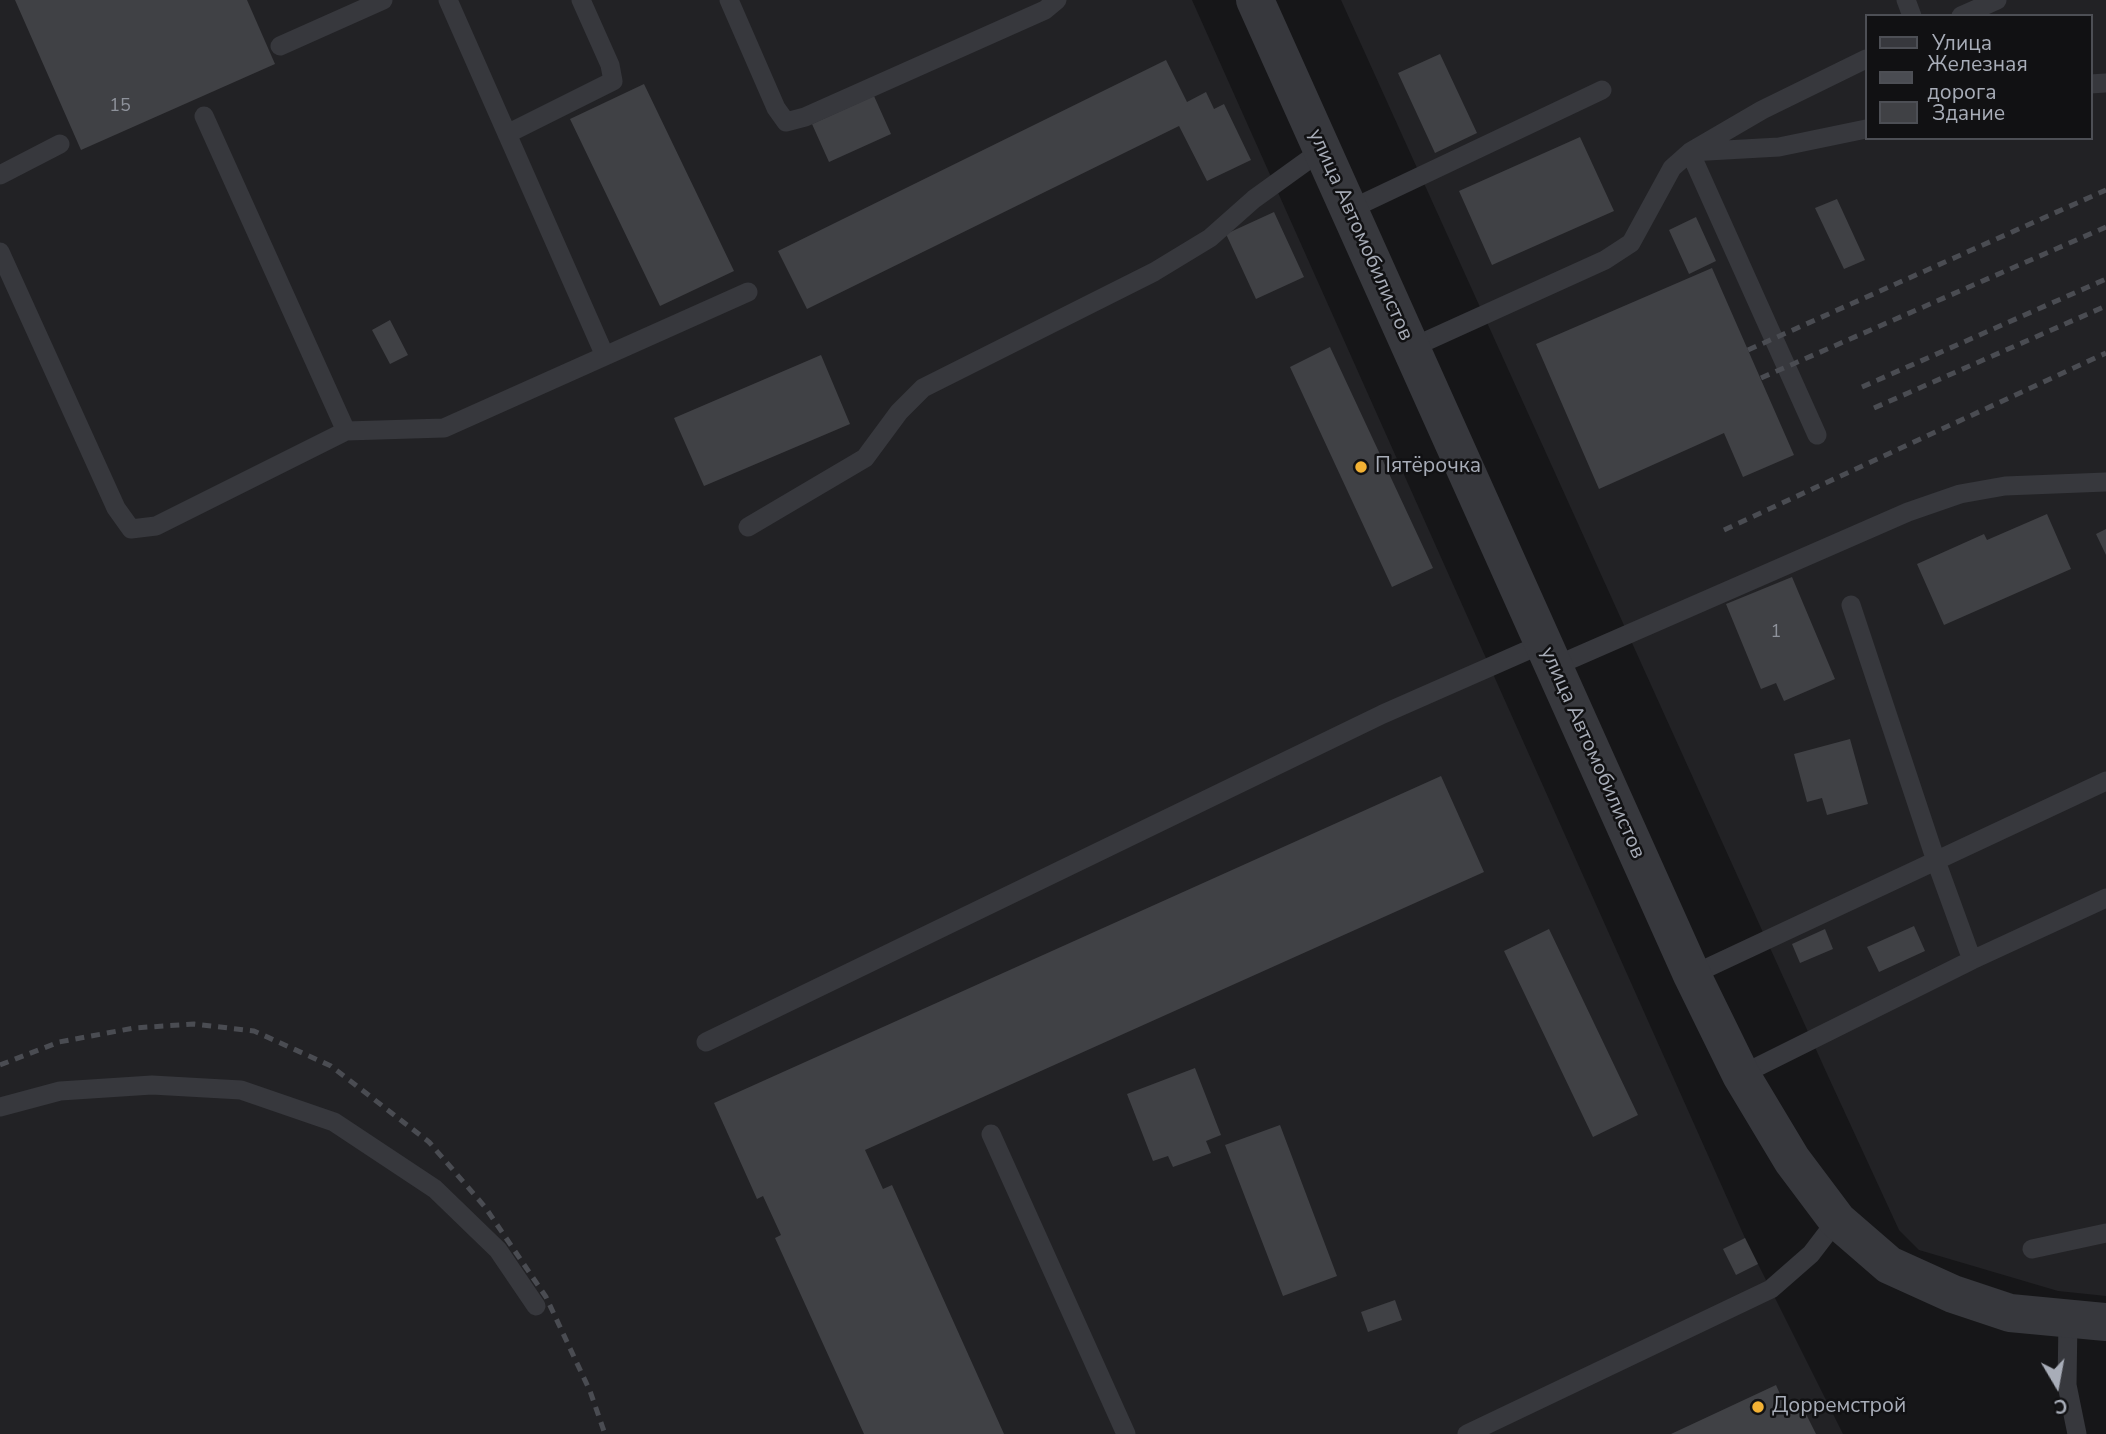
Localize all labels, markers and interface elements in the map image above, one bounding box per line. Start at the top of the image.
legend [1864,14,2092,140]
text: Улица [1932,29,1992,57]
text: Железная дорога [1927,50,2028,106]
house number: 15 [109,96,131,118]
text: Здание [1932,99,2005,127]
street label: улица Автомобилистов [1302,125,1418,345]
place label: Пятёрочка [1375,454,1481,480]
marker: Пятёрочка [1353,459,1369,475]
house number: 1 [1771,622,1781,644]
street label: улица Автомобилистов [1534,643,1650,863]
north arrow [2022,1350,2092,1420]
text: С [2052,1392,2069,1420]
place label: Дорремстрой [1772,1394,1906,1420]
marker: Дорремстрой [1750,1399,1766,1415]

